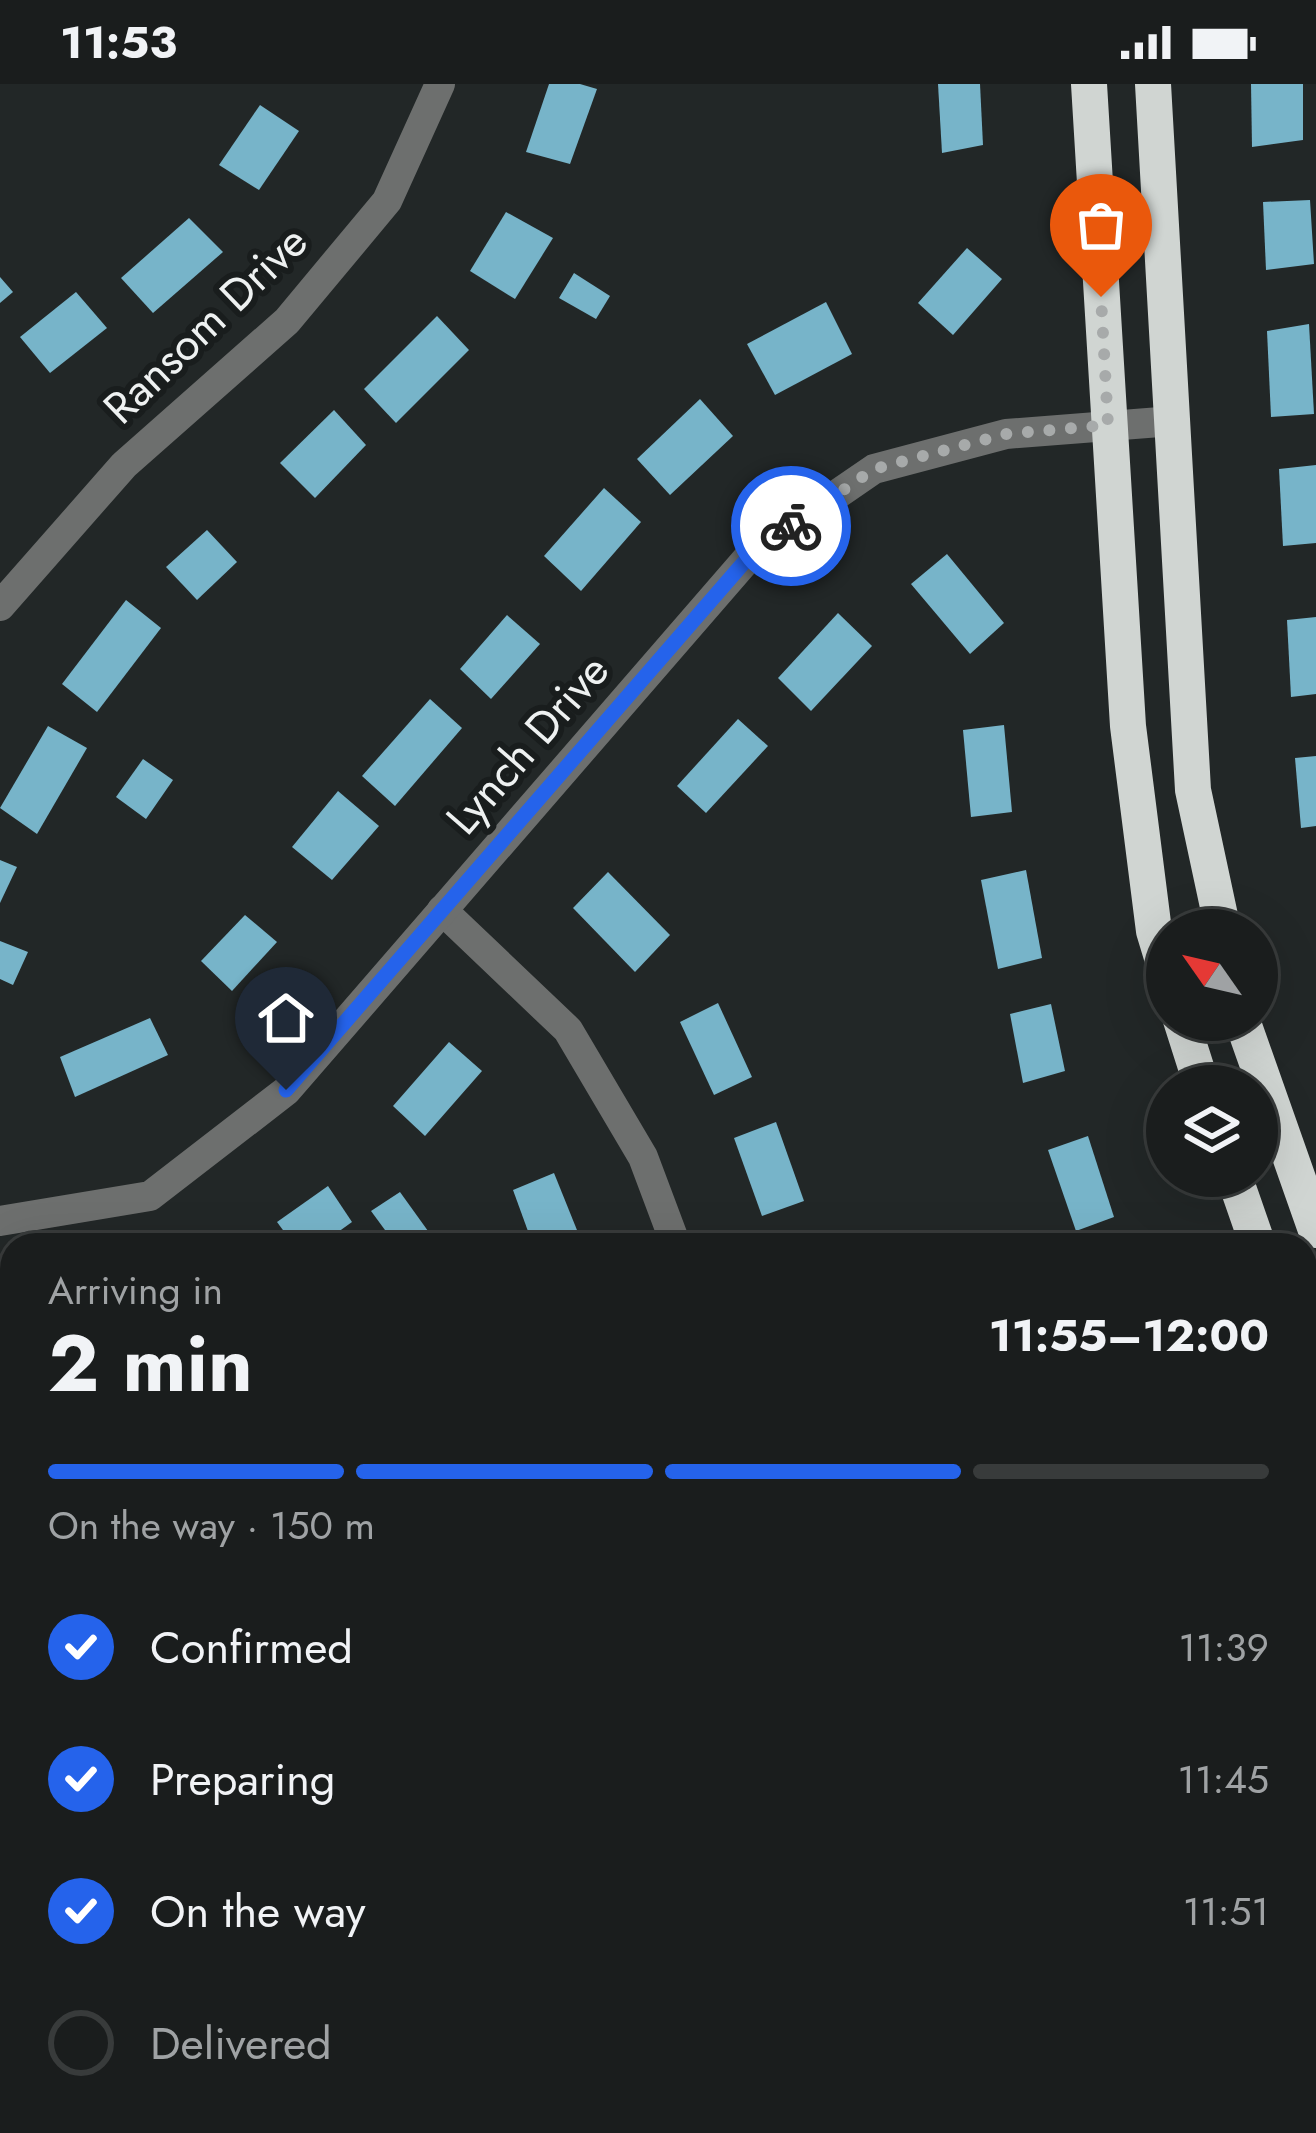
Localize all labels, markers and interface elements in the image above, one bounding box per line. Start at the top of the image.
text: 11:53 [60,10,177,75]
pin [1050,174,1152,297]
icon: bag [1068,192,1134,258]
street label: Ransom Drive [89,210,322,439]
courier [731,466,851,586]
icon: bike [758,493,824,559]
street label: Lynch Drive [431,640,624,849]
north arrow [1146,909,1278,1041]
map controls [1146,909,1278,1197]
pin [235,967,337,1090]
icon: home [253,985,319,1051]
button: layers [1146,1065,1278,1197]
text: Arriving in [48,1262,223,1319]
text: 11:55–12:00 [989,1303,1269,1368]
text: 2 min [48,1308,253,1420]
text: On the way · 150 m [48,1497,375,1554]
icon: check [48,1614,114,1680]
text: Confirmed [150,1615,353,1680]
text: 11:39 [1178,1619,1269,1676]
icon: check [48,1746,114,1812]
text: Preparing [150,1747,335,1812]
text: 11:45 [1177,1751,1269,1808]
icon: check [48,1878,114,1944]
text: On the way [150,1879,366,1944]
text: 11:51 [1183,1883,1269,1940]
text: Delivered [150,2011,332,2076]

